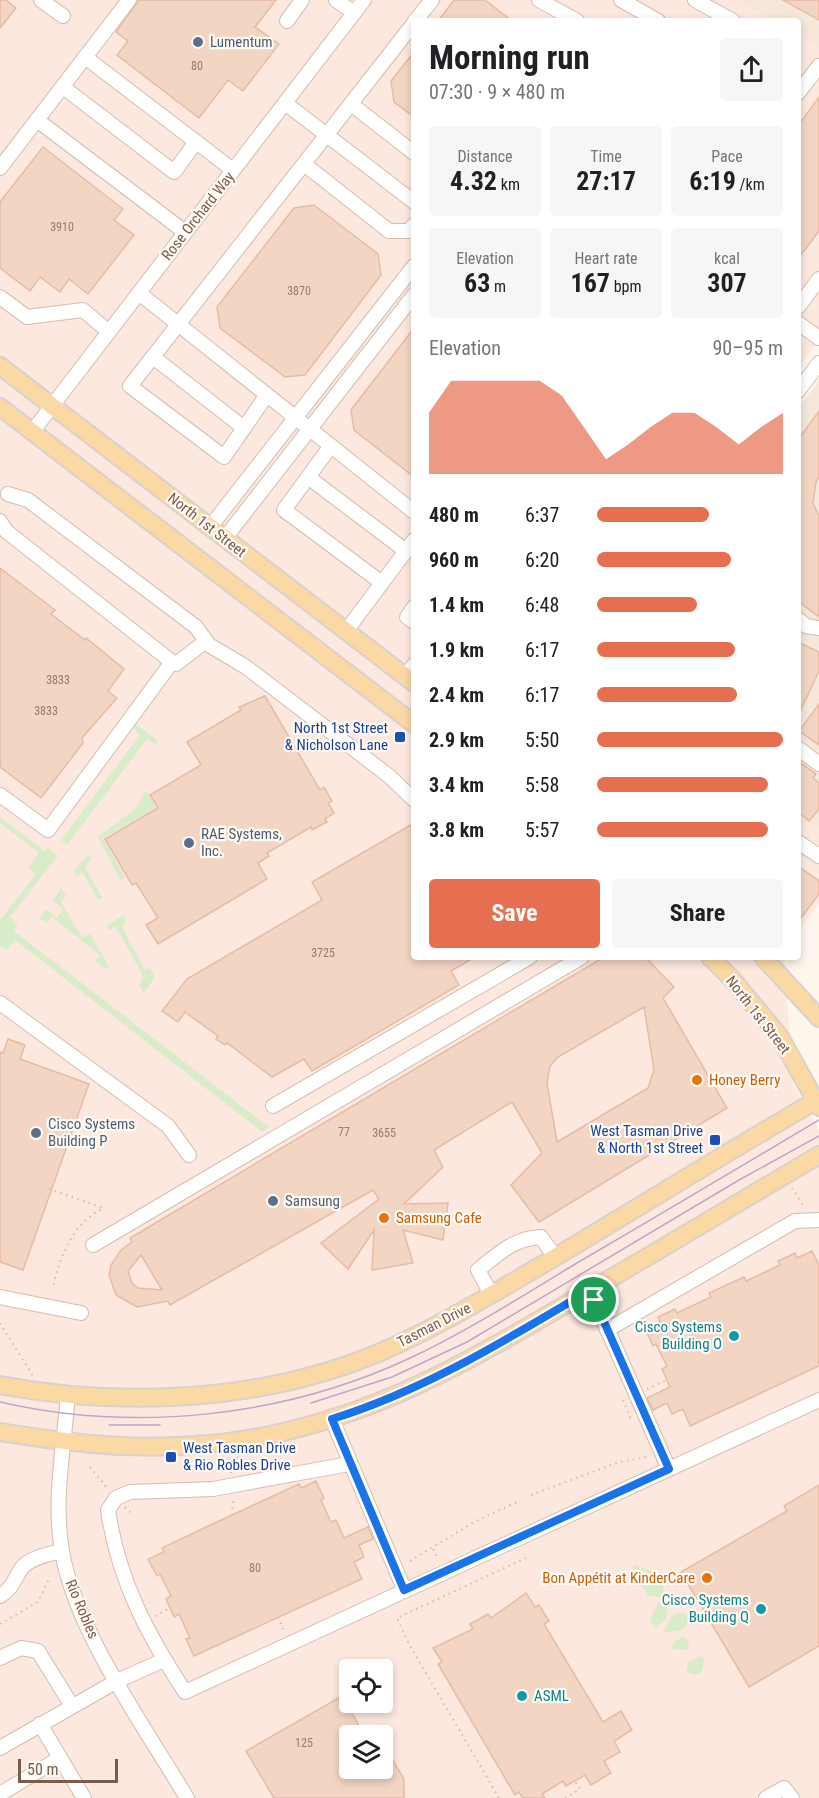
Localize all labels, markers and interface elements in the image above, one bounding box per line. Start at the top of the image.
place label: Lumentum [210,33,273,51]
marker: Lumentum [191,35,205,49]
text: Morning run [429,38,590,77]
button: share [720,38,783,101]
house number: 80 [191,59,203,73]
text: 07:30 · 9 × 480 m [429,80,565,104]
text: Distance [457,147,513,166]
text: Time [590,147,622,166]
text: Pace [711,147,743,166]
text: 4.32 [450,166,497,196]
text: 27:17 [576,166,636,196]
text: 6:19 [689,166,736,196]
street label: Rose Orchard Way [158,168,238,264]
text: km [497,175,520,194]
text: /km [736,175,765,194]
house number: 3910 [50,220,74,234]
text: Elevation [456,249,514,268]
text: Heart rate [574,249,638,268]
text: kcal [714,249,740,268]
text: 63 [464,268,490,298]
text: 167 [571,268,610,298]
text: 307 [707,268,747,298]
text: m [490,277,506,296]
text: bpm [610,277,641,296]
house number: 3870 [287,284,311,298]
text: Elevation [429,336,501,360]
text: 90–95 m [712,336,783,360]
street label: North 1st Street [164,489,250,561]
text: 480 m [429,503,479,527]
text: 6:37 [525,503,559,527]
text: 960 m [429,548,479,572]
text: 6:20 [525,548,559,572]
text: 1.4 km [429,593,484,617]
text: 6:48 [525,593,559,617]
text: 1.9 km [429,638,484,662]
text: 6:17 [525,638,559,662]
house number: 3833 [46,673,70,687]
text: 2.4 km [429,683,484,707]
text: 6:17 [525,683,559,707]
house number: 3833 [34,704,58,718]
place label: North 1st Street & Nicholson Lane [285,719,388,754]
text: 2.9 km [429,728,484,752]
text: 5:50 [525,728,559,752]
marker: North 1st Street & Nicholson Lane [393,730,407,744]
text: 3.4 km [429,773,484,797]
text: 5:58 [525,773,559,797]
text: 3.8 km [429,818,484,842]
text: 5:57 [525,818,559,842]
place label: RAE Systems, Inc. [201,825,282,860]
marker: RAE Systems, Inc. [182,836,196,850]
button: Save [429,879,600,948]
button: Share [612,879,783,948]
house number: 3725 [311,946,335,960]
street label: North 1st Street [722,972,794,1058]
place label: Honey Berry [709,1071,780,1089]
marker: Honey Berry [690,1073,704,1087]
place label: Cisco Systems Building P [48,1115,135,1150]
place label: West Tasman Drive & North 1st Street [590,1122,703,1157]
house number: 77 [338,1125,350,1139]
marker: Cisco Systems Building P [29,1126,43,1140]
house number: 3655 [372,1126,396,1140]
marker: West Tasman Drive & North 1st Street [708,1133,722,1147]
place label: Samsung [285,1192,340,1210]
marker: Samsung [266,1194,280,1208]
place label: Samsung Cafe [396,1209,482,1227]
marker: Samsung Cafe [377,1211,391,1225]
pin [568,1274,619,1325]
icon: arrive [577,1283,610,1316]
street label: Tasman Drive [394,1299,474,1351]
place label: Cisco Systems Building O [635,1318,722,1353]
marker: Cisco Systems Building O [727,1329,741,1343]
place label: West Tasman Drive & Rio Robles Drive [183,1439,296,1474]
marker: West Tasman Drive & Rio Robles Drive [164,1450,178,1464]
house number: 80 [249,1561,261,1575]
place label: Bon Appétit at KinderCare [542,1569,695,1587]
marker: Bon Appétit at KinderCare [700,1571,714,1585]
street label: Rio Robles [61,1577,103,1641]
place label: Cisco Systems Building Q [662,1591,749,1626]
marker: Cisco Systems Building Q [754,1602,768,1616]
map controls [339,1659,393,1779]
button: locate [339,1659,393,1713]
place label: ASML [534,1687,569,1705]
marker: ASML [515,1689,529,1703]
button: layers [339,1725,393,1779]
house number: 125 [295,1736,313,1750]
scale bar [18,1756,118,1784]
text: 50 m [27,1760,59,1779]

